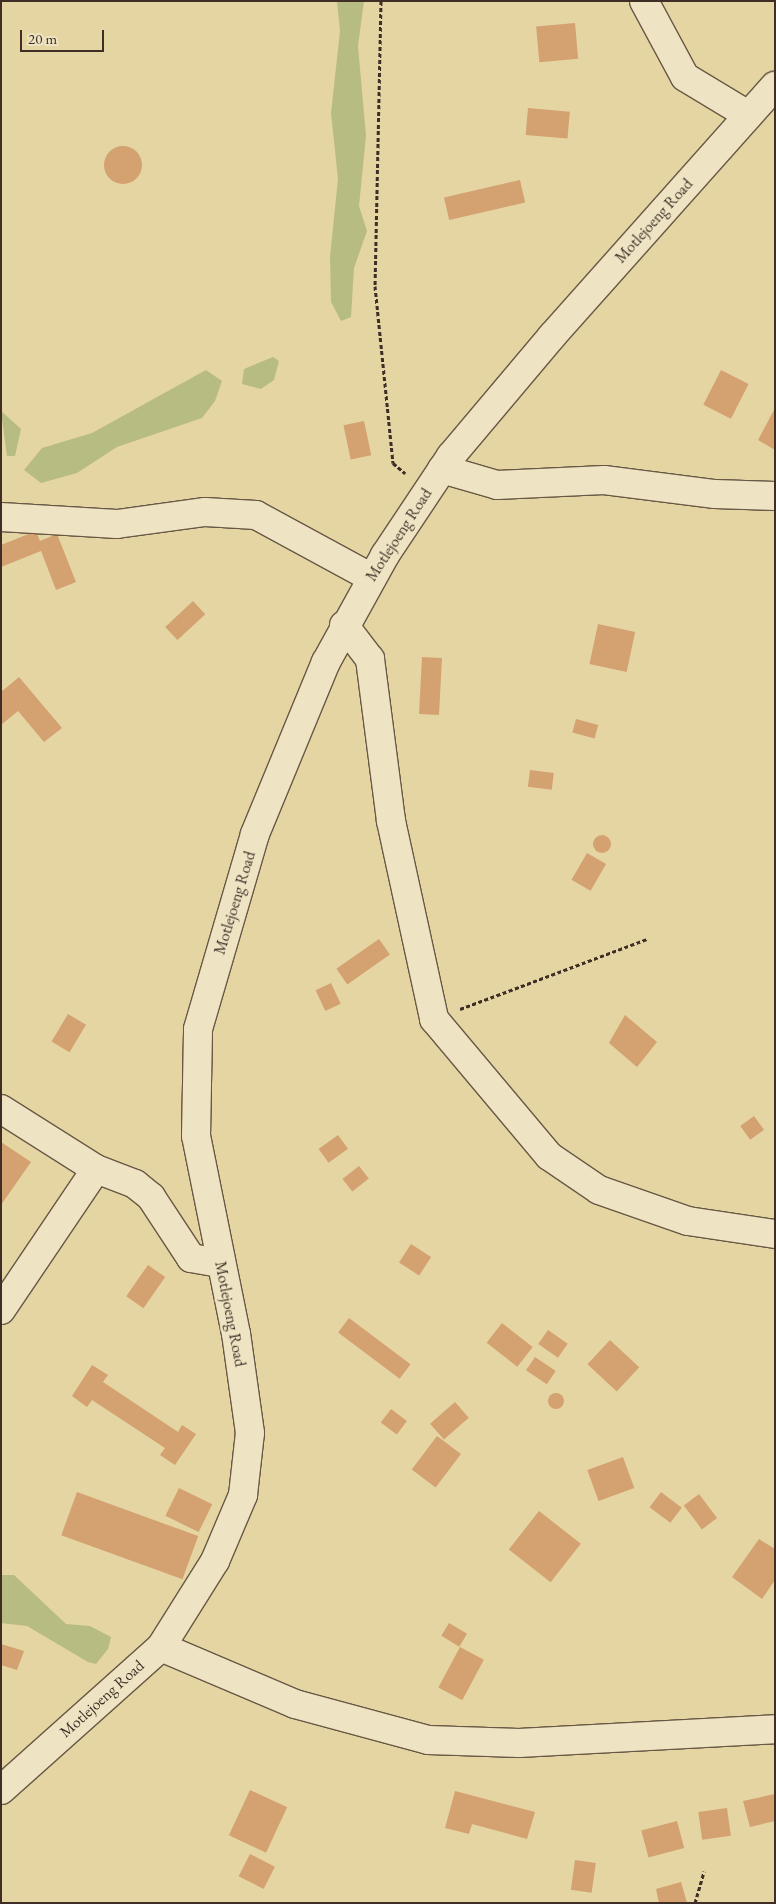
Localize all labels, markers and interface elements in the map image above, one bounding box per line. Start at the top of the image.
scale bar [22,20,106,52]
text: 20 m [28,29,57,48]
street label: Motlejoeng Road [611,175,697,267]
street label: Motlejoeng Road [362,485,436,585]
street label: Motlejoeng Road [210,849,260,957]
street label: Motlejoeng Road [210,1260,250,1368]
street label: Motlejoeng Road [56,1656,148,1742]

